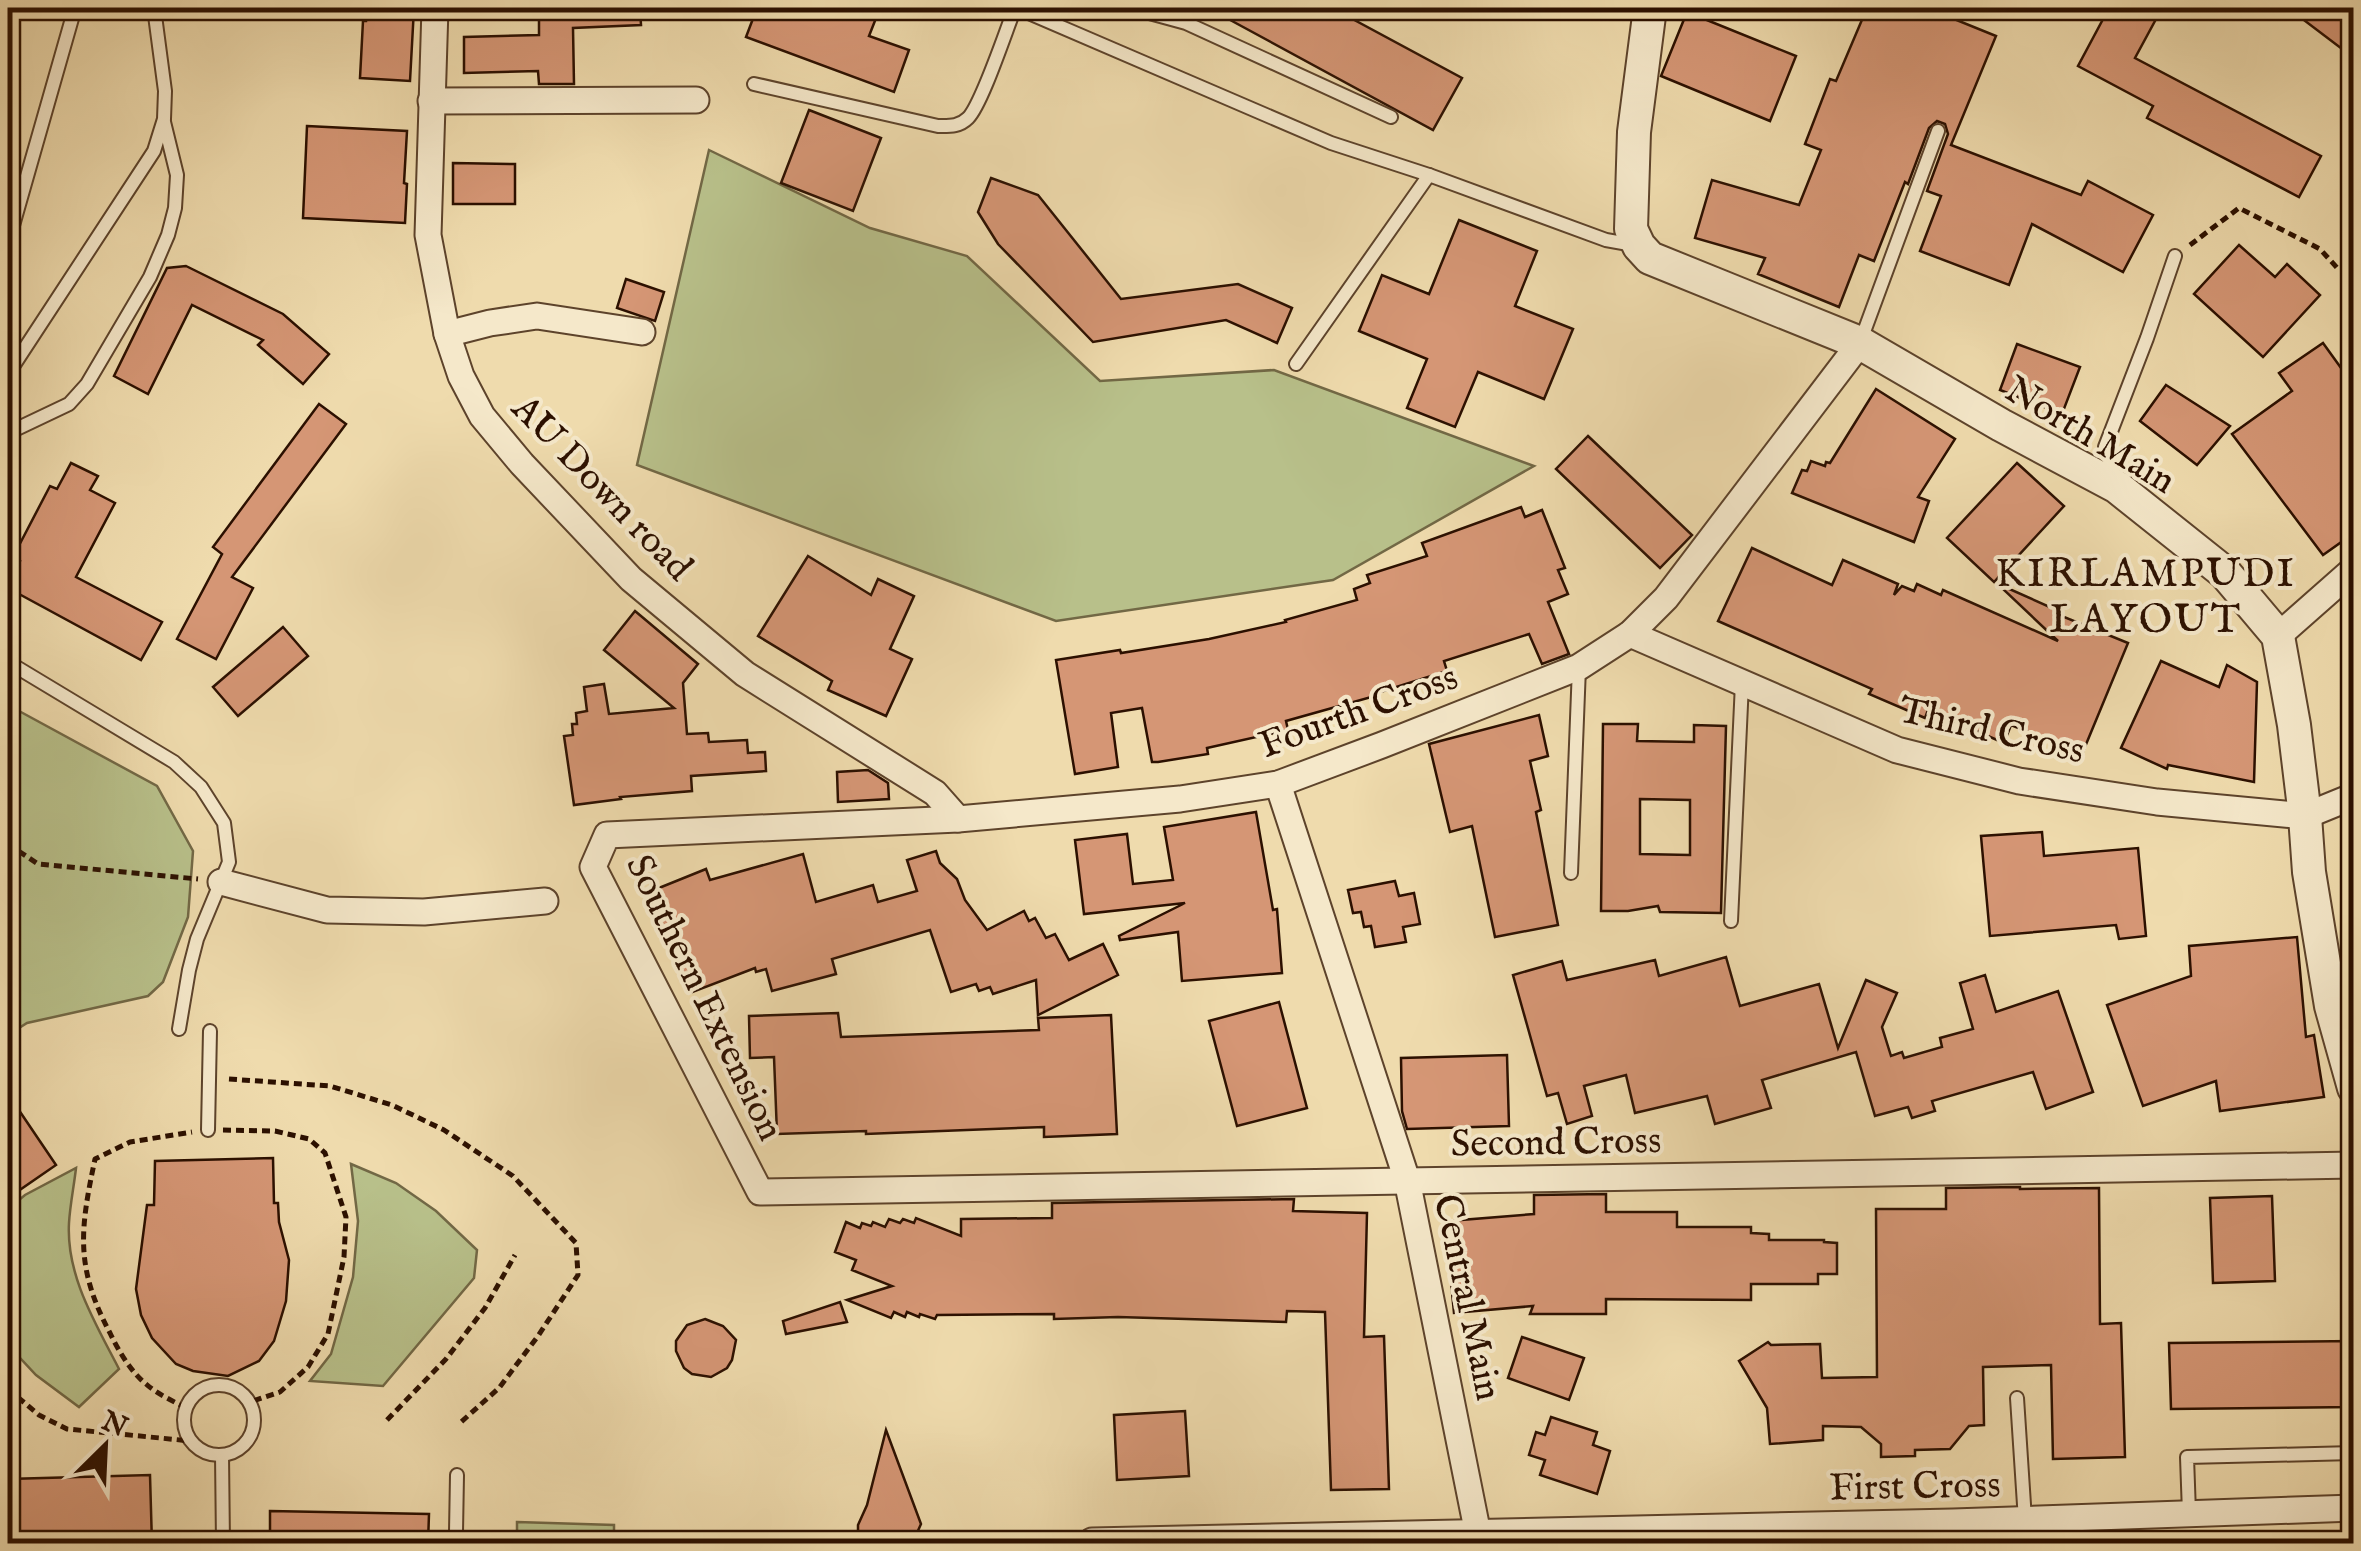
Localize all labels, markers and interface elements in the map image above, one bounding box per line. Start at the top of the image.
street label: North Main [1996,367,2183,506]
street label: AU Down road [500,385,702,593]
district label: KIRLAMPUDI LAYOUT [1996,550,2296,647]
street label: Fourth Cross [1253,655,1465,771]
street label: Third Cross [1894,687,2089,777]
street label: Southern Extension [613,848,793,1149]
street label: Second Cross [1450,1118,1662,1170]
street label: Central Main [1421,1190,1511,1405]
north arrow [55,1396,155,1496]
text: N [95,1404,132,1446]
street label: First Cross [1829,1463,2001,1513]

